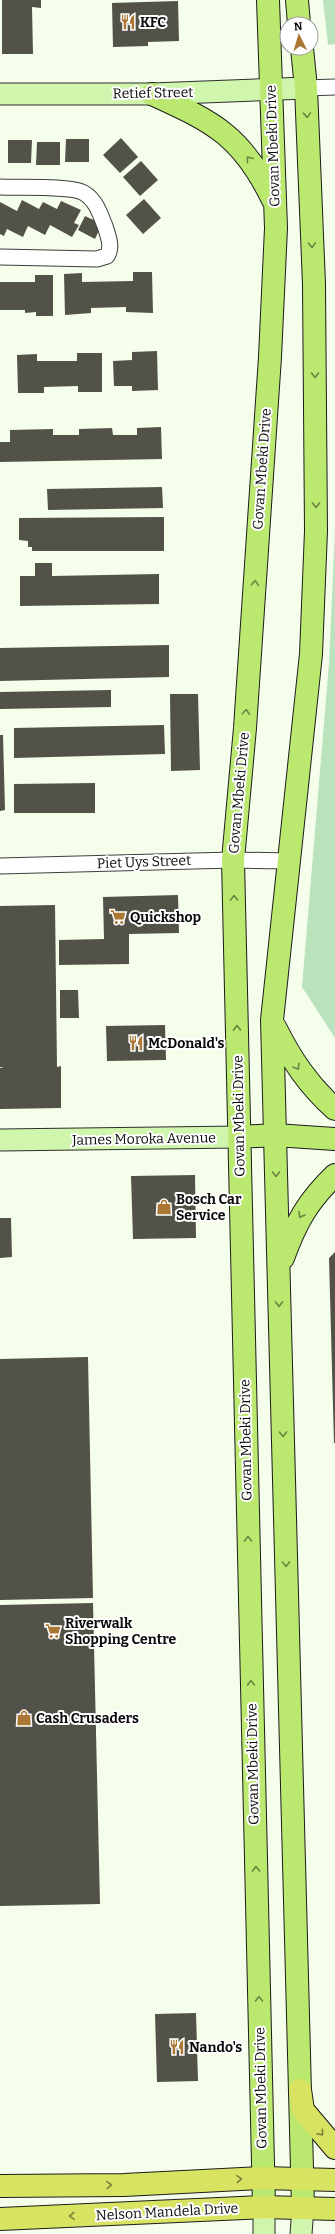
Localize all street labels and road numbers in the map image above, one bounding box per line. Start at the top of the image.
street label: Retief Street [113,84,193,102]
street label: Govan Mbeki Drive [262,85,284,207]
street label: Govan Mbeki Drive [249,408,275,530]
street label: Govan Mbeki Drive [225,732,253,854]
street label: Piet Uys Street [97,852,191,872]
street label: Govan Mbeki Drive [229,1055,249,1177]
street label: James Moroka Avenue [71,1129,216,1149]
street label: Govan Mbeki Drive [236,1379,256,1501]
street label: Govan Mbeki Drive [243,1703,263,1825]
street label: Govan Mbeki Drive [251,2027,271,2149]
street label: Nelson Mandela Drive [95,2200,239,2224]

